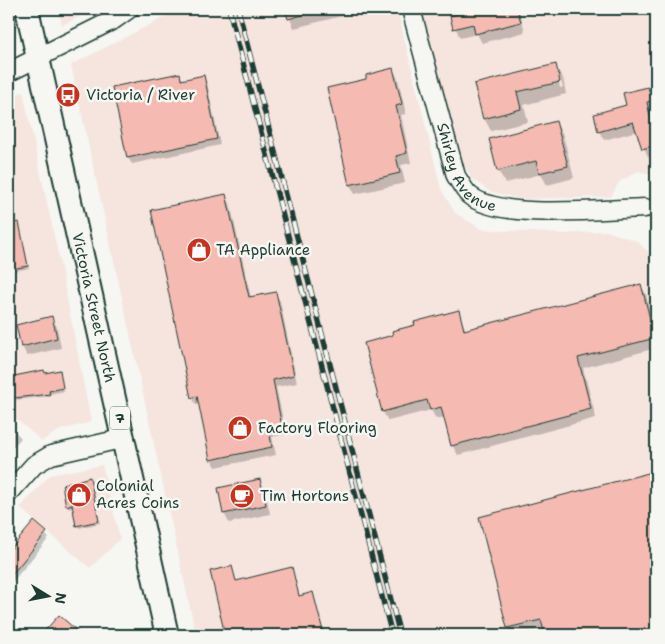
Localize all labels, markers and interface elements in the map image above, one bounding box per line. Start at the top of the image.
bus stop icon: Victoria / River [55,82,81,108]
place label: Victoria / River [86,85,195,105]
street label: Shirley Avenue [432,121,499,216]
street label: Victoria Street North [67,231,120,385]
shop icon: TA Appliance [186,237,212,263]
place label: TA Appliance [216,240,310,260]
road number: 7 [110,406,130,429]
shop icon: Factory Flooring [227,415,253,441]
place label: Factory Flooring [258,418,377,438]
place label: Colonial Acres Coins [96,476,180,513]
shop icon: Colonial Acres Coins [66,482,92,508]
cafe icon: Tim Hortons [229,483,255,509]
place label: Tim Hortons [260,486,349,506]
north arrow [22,572,72,622]
text: N [51,591,71,605]

